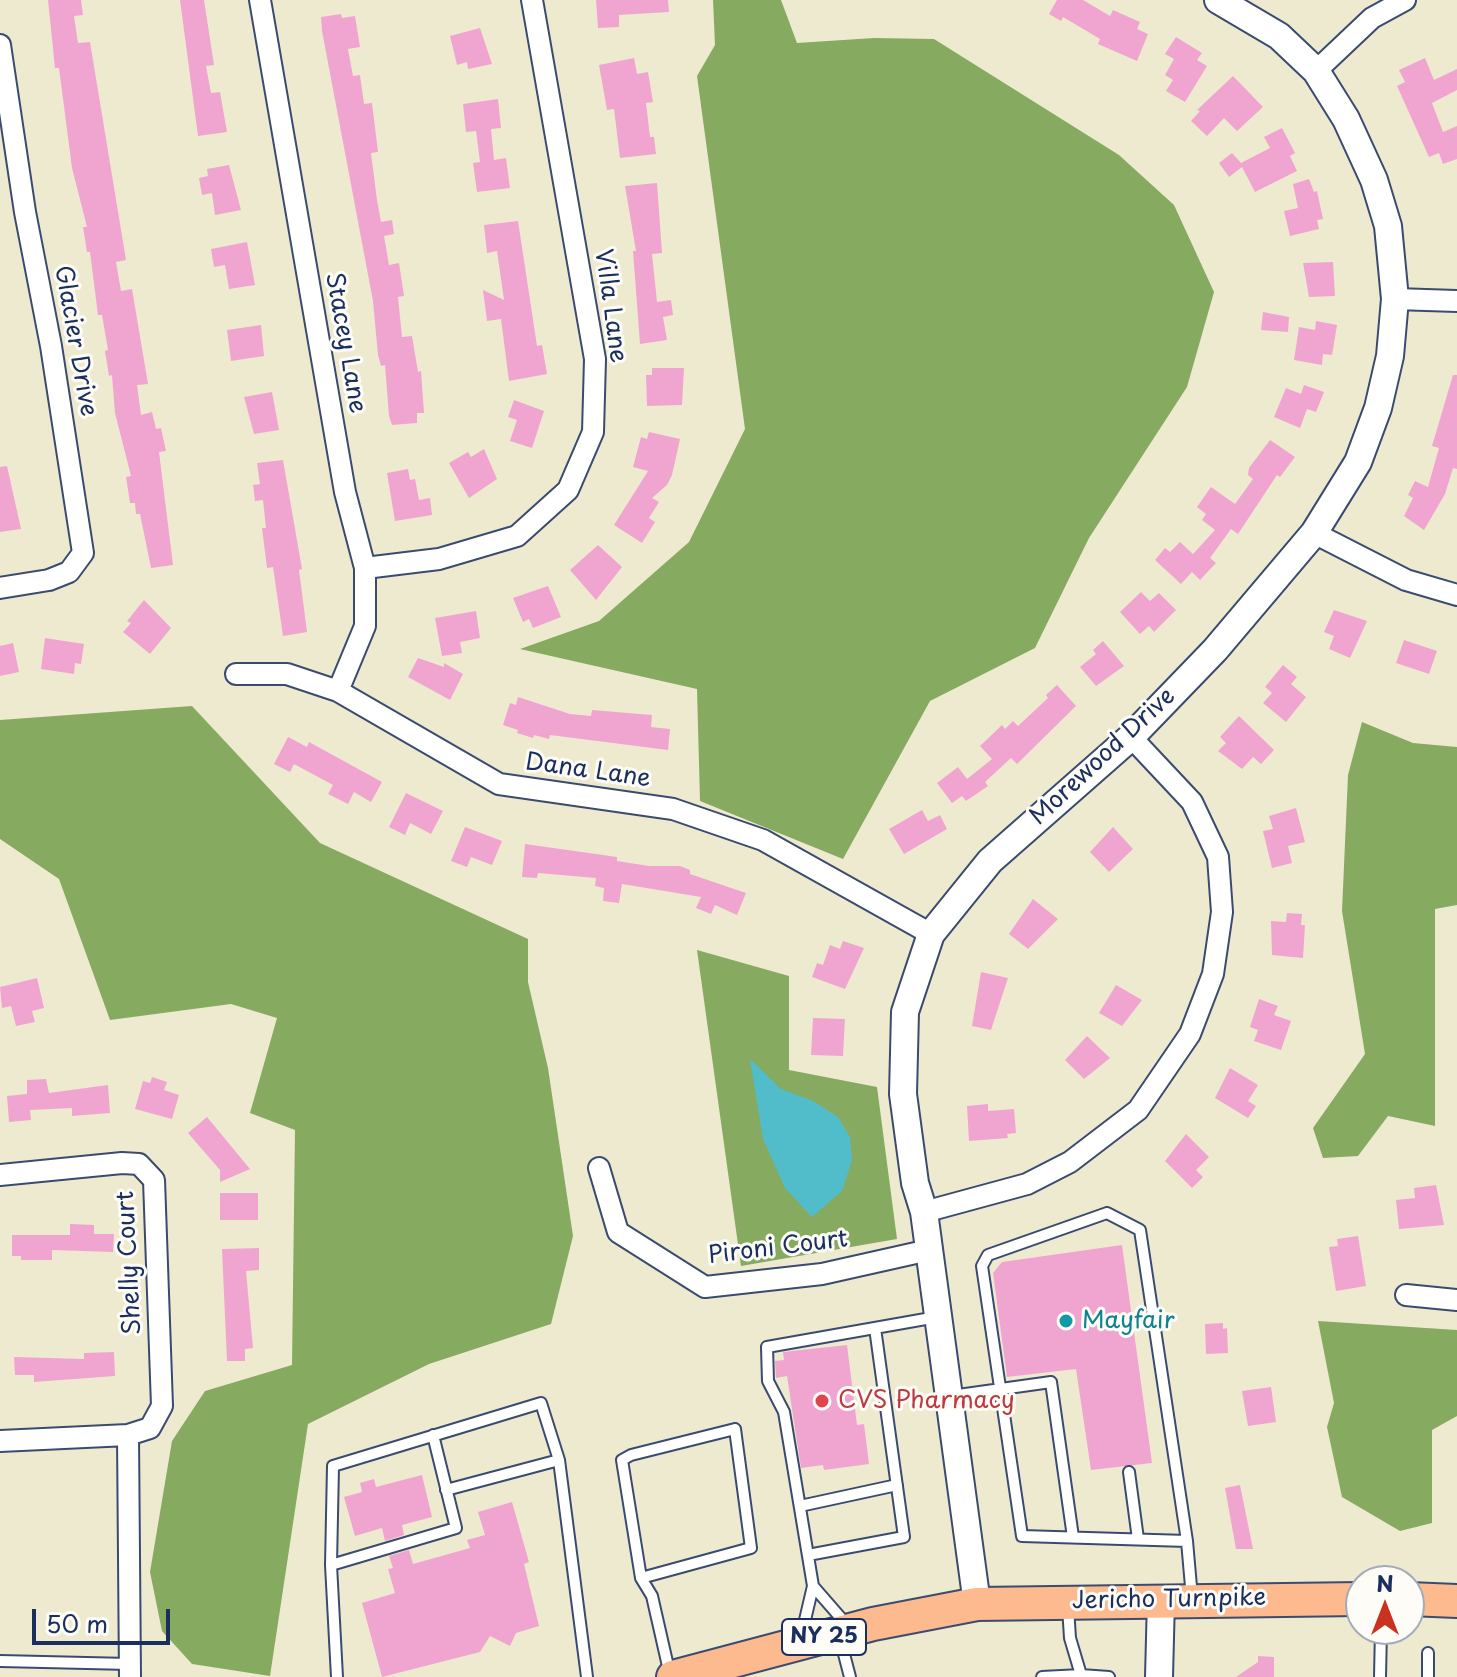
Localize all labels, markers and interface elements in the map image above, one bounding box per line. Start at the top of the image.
street label: Villa Lane [588,247,632,365]
street label: Glacier Drive [48,263,102,419]
street label: Stacey Lane [318,270,372,416]
street label: Morewood Drive [1024,682,1182,832]
street label: Dana Lane [523,748,653,794]
street label: Shelly Court [112,1190,148,1336]
street label: Pironi Court [707,1225,849,1271]
place label: Mayfair [1082,1307,1175,1335]
marker: Mayfair [1057,1312,1075,1330]
place label: CVS Pharmacy [838,1387,1015,1415]
marker: CVS Pharmacy [813,1392,831,1410]
north arrow [1345,1565,1425,1645]
text: N [1376,1566,1394,1599]
street label: Jericho Turnpike [1072,1584,1266,1616]
scale bar [36,1593,174,1643]
text: 50 m [46,1605,108,1641]
road number: NY 25 [782,1619,866,1655]

